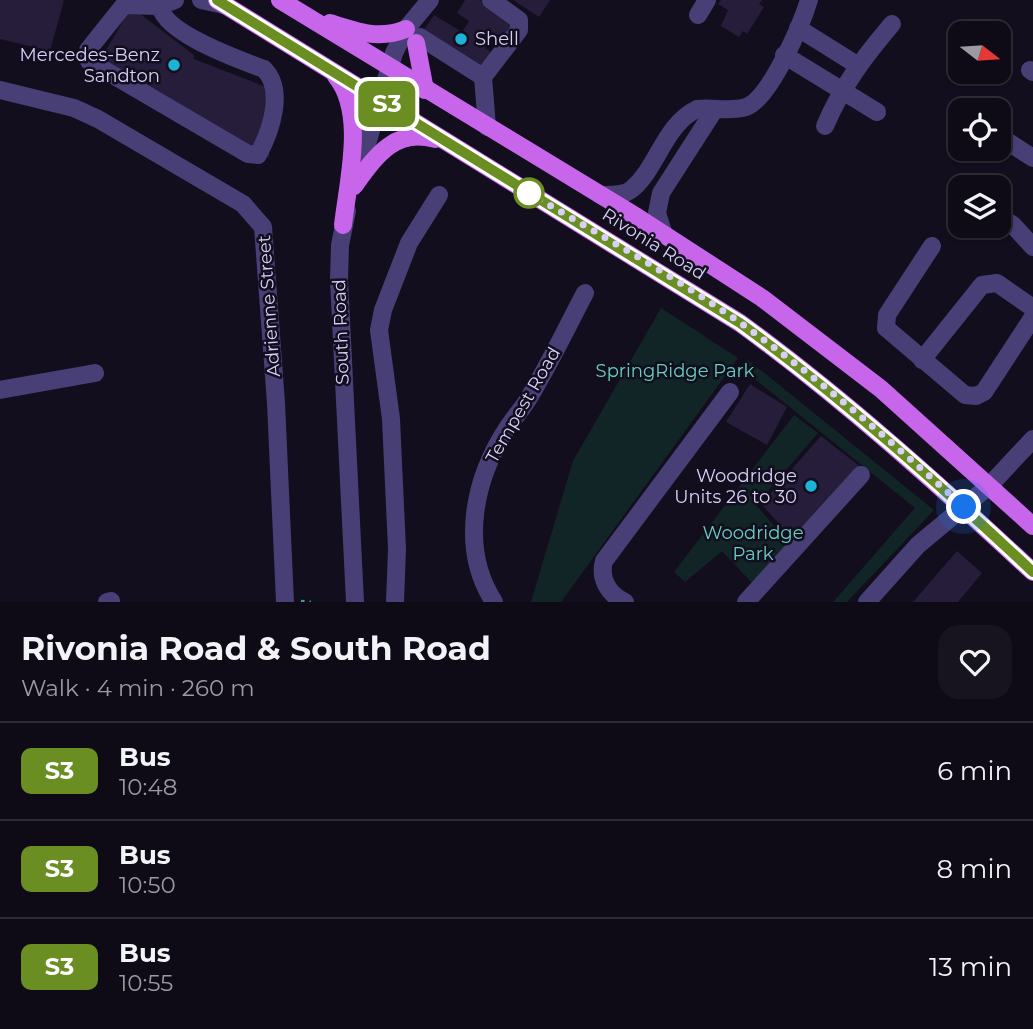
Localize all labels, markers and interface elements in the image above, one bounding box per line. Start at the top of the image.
north arrow [948,21,1012,84]
map controls [948,21,1011,238]
place label: Shell [475,28,519,50]
marker: Shell [453,31,469,47]
place label: Mercedes-Benz Sandton [20,44,160,87]
marker: Mercedes-Benz Sandton [166,57,182,73]
line badge: S3 [356,81,418,127]
text: S3 [372,89,402,118]
button: locate [948,98,1011,161]
button: layers [948,175,1011,238]
unlabelled marker [514,178,544,208]
street label: Rivonia Road [598,203,710,285]
street label: Adrienne Street [253,234,285,378]
street label: South Road [328,279,354,385]
street label: Tempest Road [481,343,565,467]
park label: SpringRidge Park [596,360,755,382]
place label: Woodridge Units 26 to 30 [674,465,797,508]
marker: Woodridge Units 26 to 30 [803,478,819,494]
your location [946,489,981,524]
park label: Woodridge Park [702,522,804,565]
button: heart [938,625,1012,699]
text: Rivonia Road & South Road [21,628,491,668]
text: Walk · 4 min · 260 m [21,674,255,702]
text: Bus [119,741,171,773]
text: 6 min [937,755,1012,787]
text: S3 [45,756,74,785]
text: 10:48 [119,773,178,801]
text: Bus [119,839,171,871]
text: 8 min [936,853,1012,885]
text: S3 [45,854,74,883]
text: 10:50 [119,871,176,899]
text: Bus [119,937,171,969]
text: 13 min [929,951,1012,983]
text: S3 [45,952,74,981]
text: 10:55 [119,969,173,997]

